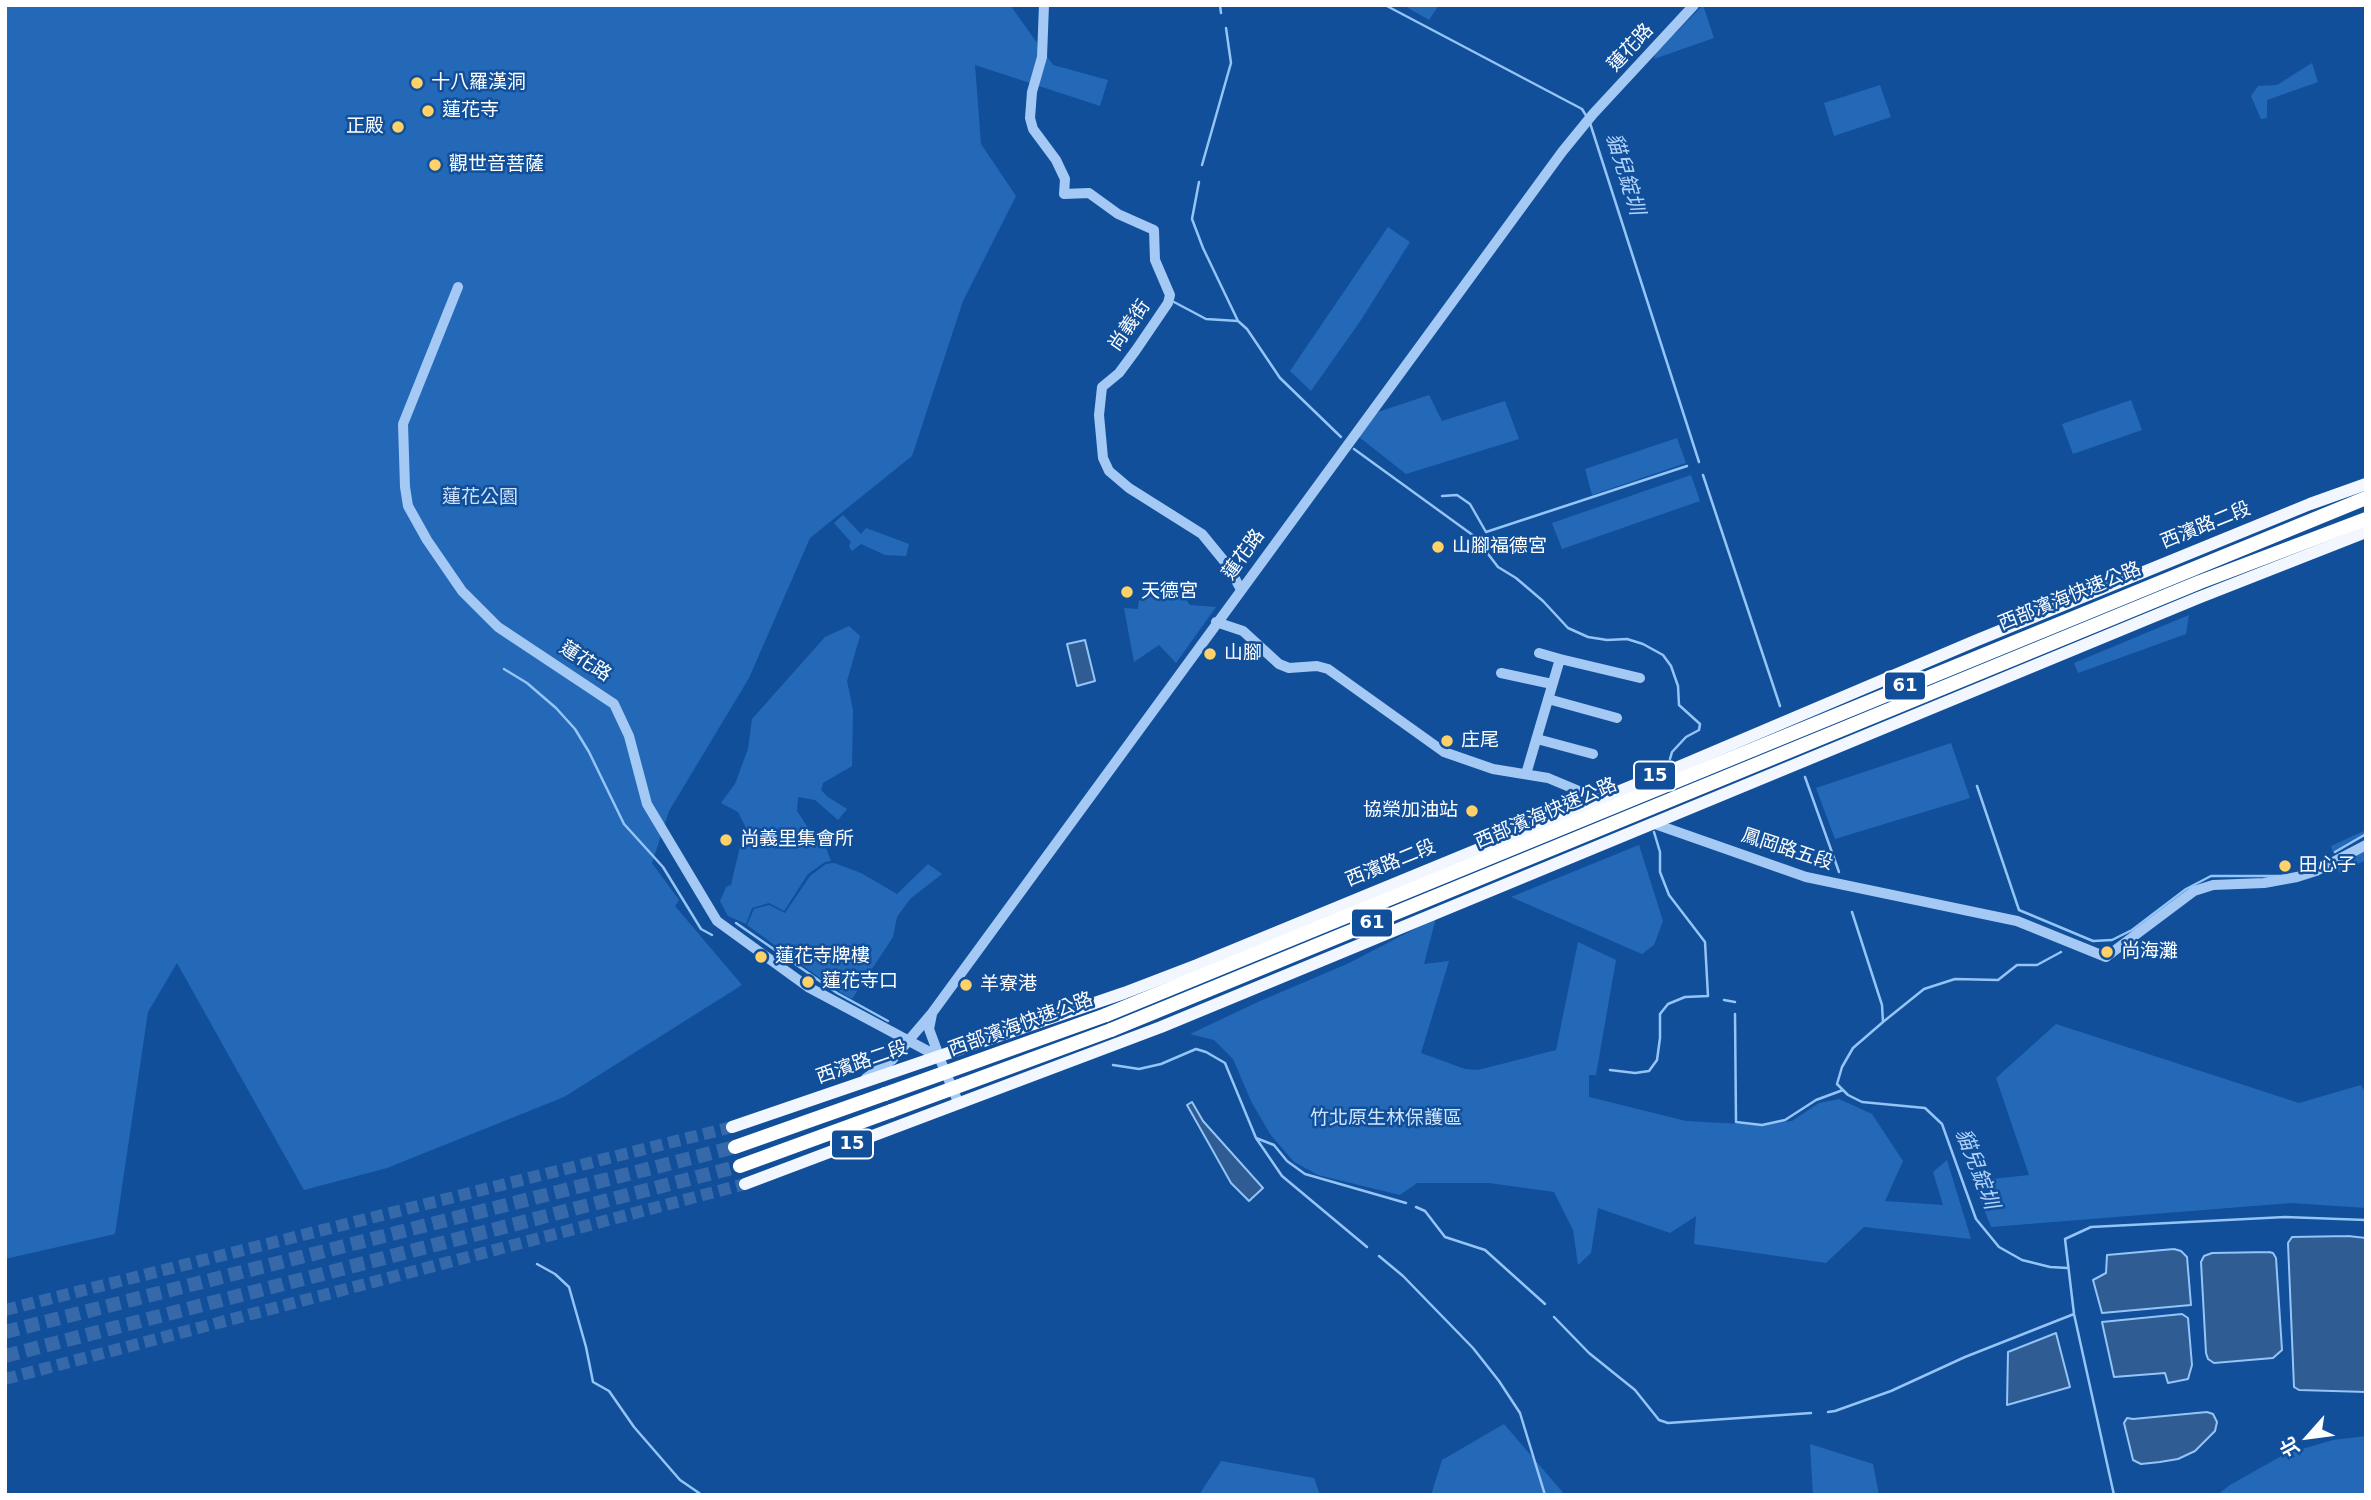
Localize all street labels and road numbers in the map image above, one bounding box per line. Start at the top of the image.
street label: 蓮花路 [1603,19,1659,77]
street label: 尚義街 [1104,296,1156,356]
street label: 西濱路二段 [2158,498,2254,554]
street label: 蓮花路 [1218,525,1270,585]
street label: 西部濱海快速公路 [1995,558,2145,636]
street label: 蓮花路 [555,637,615,687]
road number: 61 [1884,672,1926,700]
road number: 15 [1634,762,1676,790]
street label: 西部濱海快速公路 [1472,774,1620,854]
street label: 鳳岡路五段 [1738,824,1836,876]
street label: 西濱路二段 [1343,836,1439,892]
road number: 61 [1351,908,1393,938]
street label: 西部濱海快速公路 [946,988,1096,1062]
street label: 西濱路二段 [813,1037,911,1089]
road number: 15 [831,1129,873,1158]

